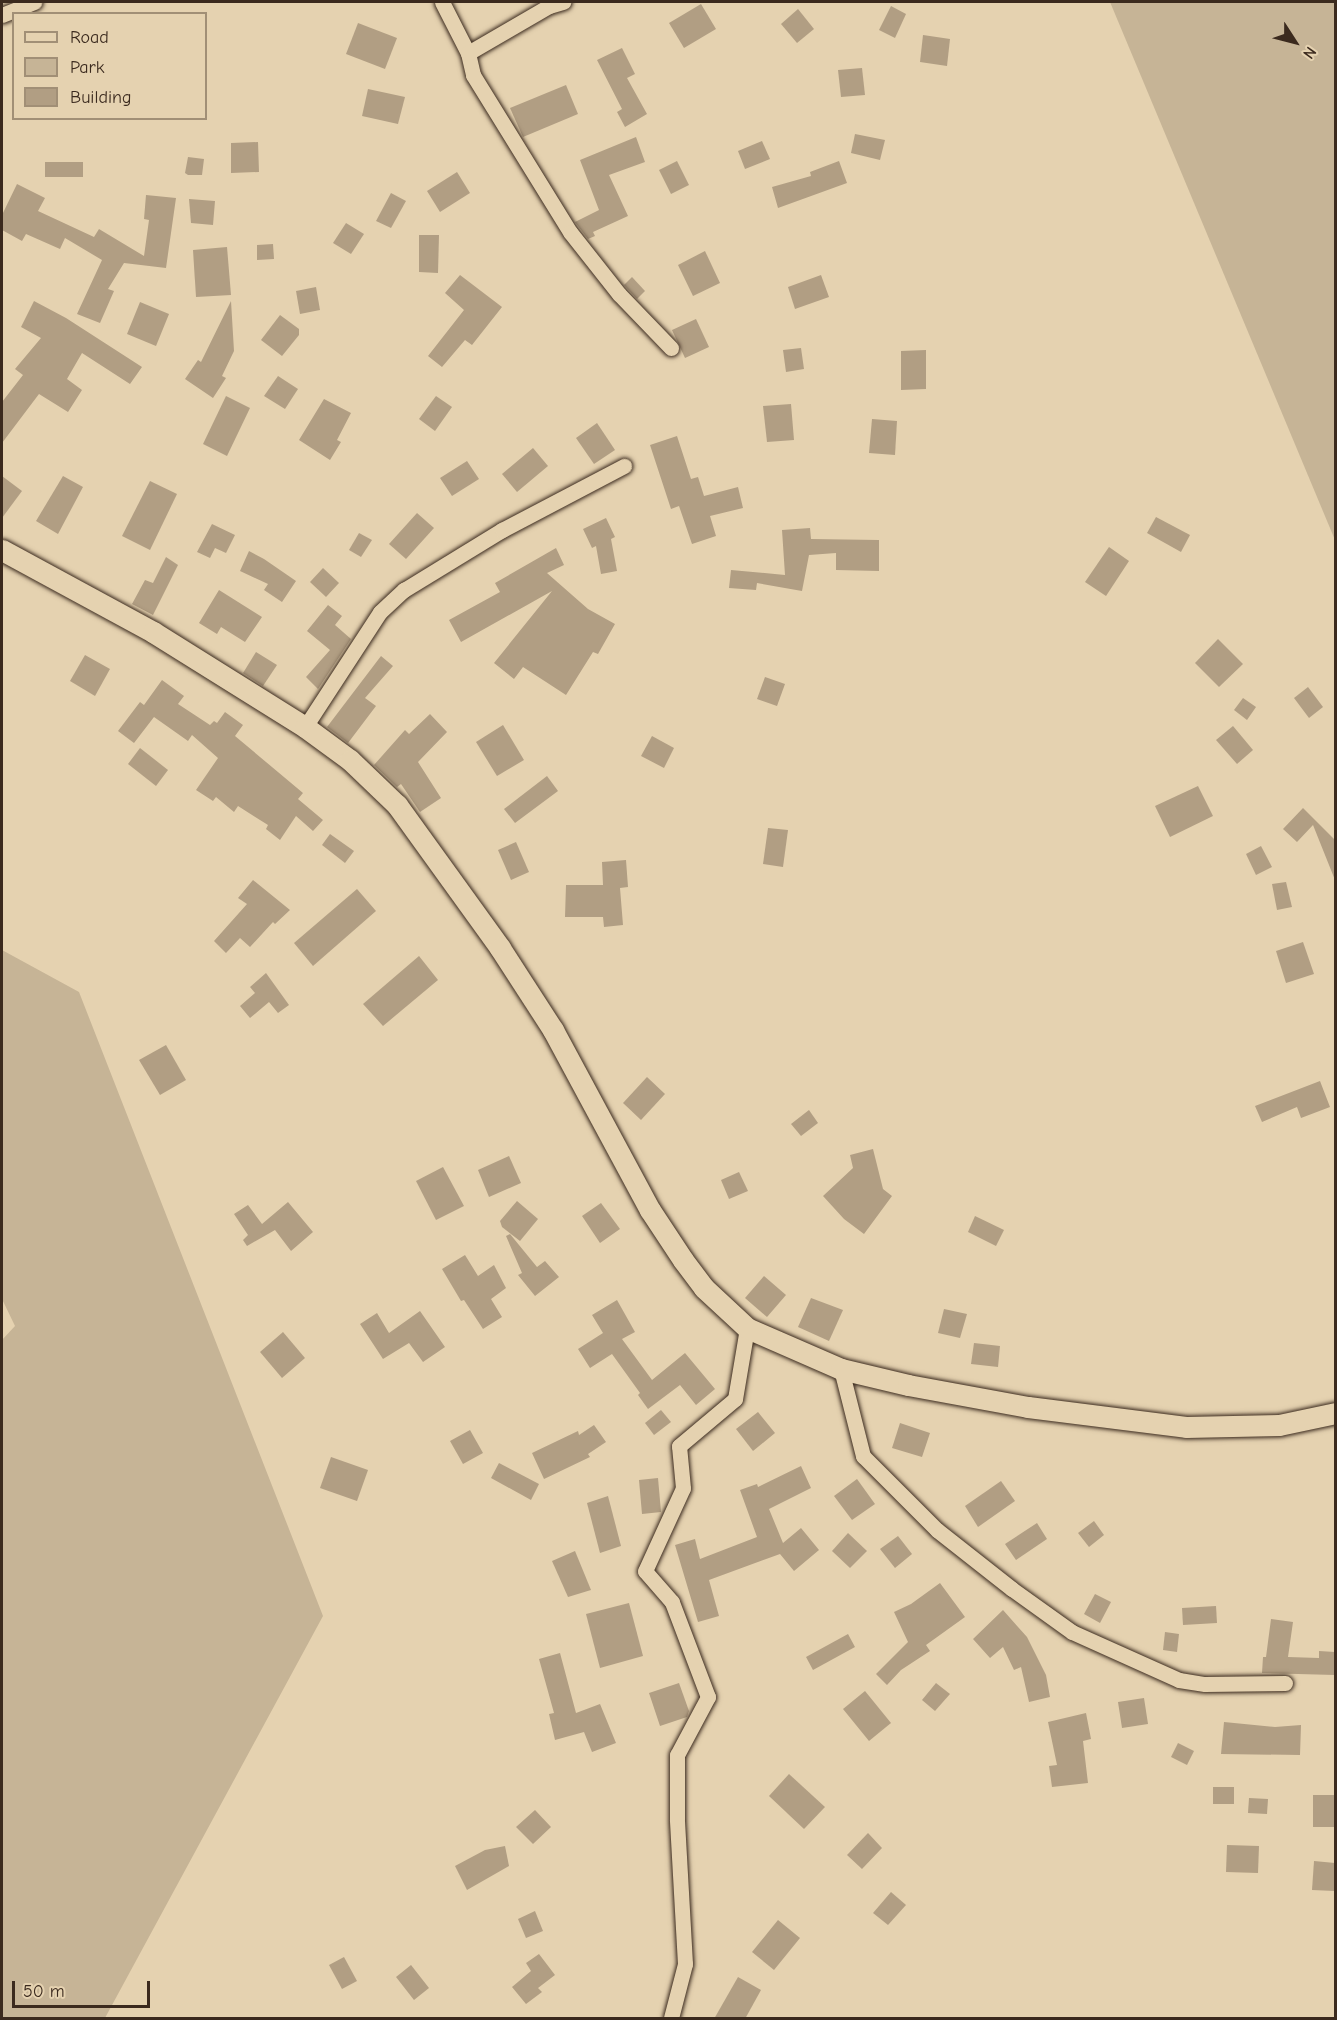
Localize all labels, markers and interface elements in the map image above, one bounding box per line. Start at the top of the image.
legend [12,12,207,120]
north arrow [1265,12,1325,72]
text: Road [70,27,109,48]
text: N [1299,43,1320,62]
text: Park [70,57,104,78]
text: Building [70,87,132,108]
scale bar [15,1969,153,2007]
text: 50 m [23,1981,65,2002]

